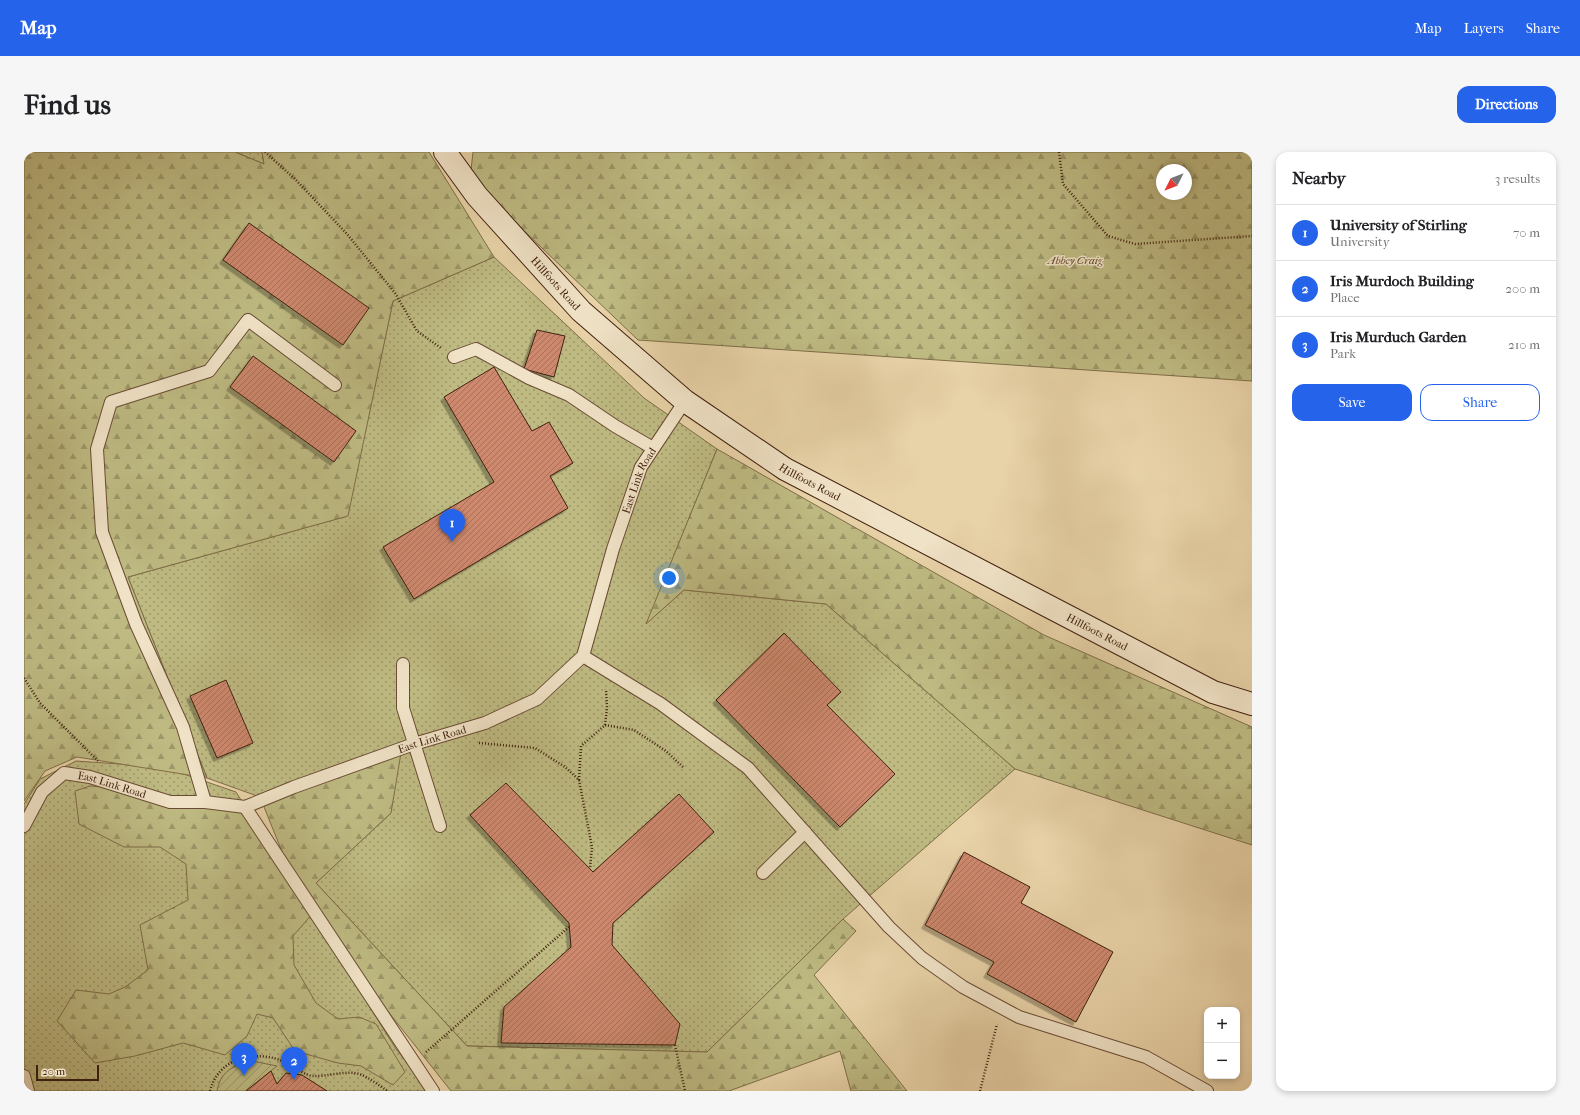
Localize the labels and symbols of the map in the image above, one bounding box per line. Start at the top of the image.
north arrow [1156,164,1192,200]
street label: Hillfoots Road [528,254,584,313]
park label: Abbey Craig [1046,254,1103,267]
street label: East Link Road [619,444,659,515]
street label: Hillfoots Road [777,460,844,504]
pin: 1 [439,509,465,542]
your location [659,568,679,588]
street label: Hillfoots Road [1064,610,1131,654]
street label: East Link Road [396,722,469,756]
street label: East Link Road [77,769,149,801]
pin: 3 [231,1043,257,1076]
pin: 2 [281,1047,307,1080]
scale bar [36,1063,99,1082]

